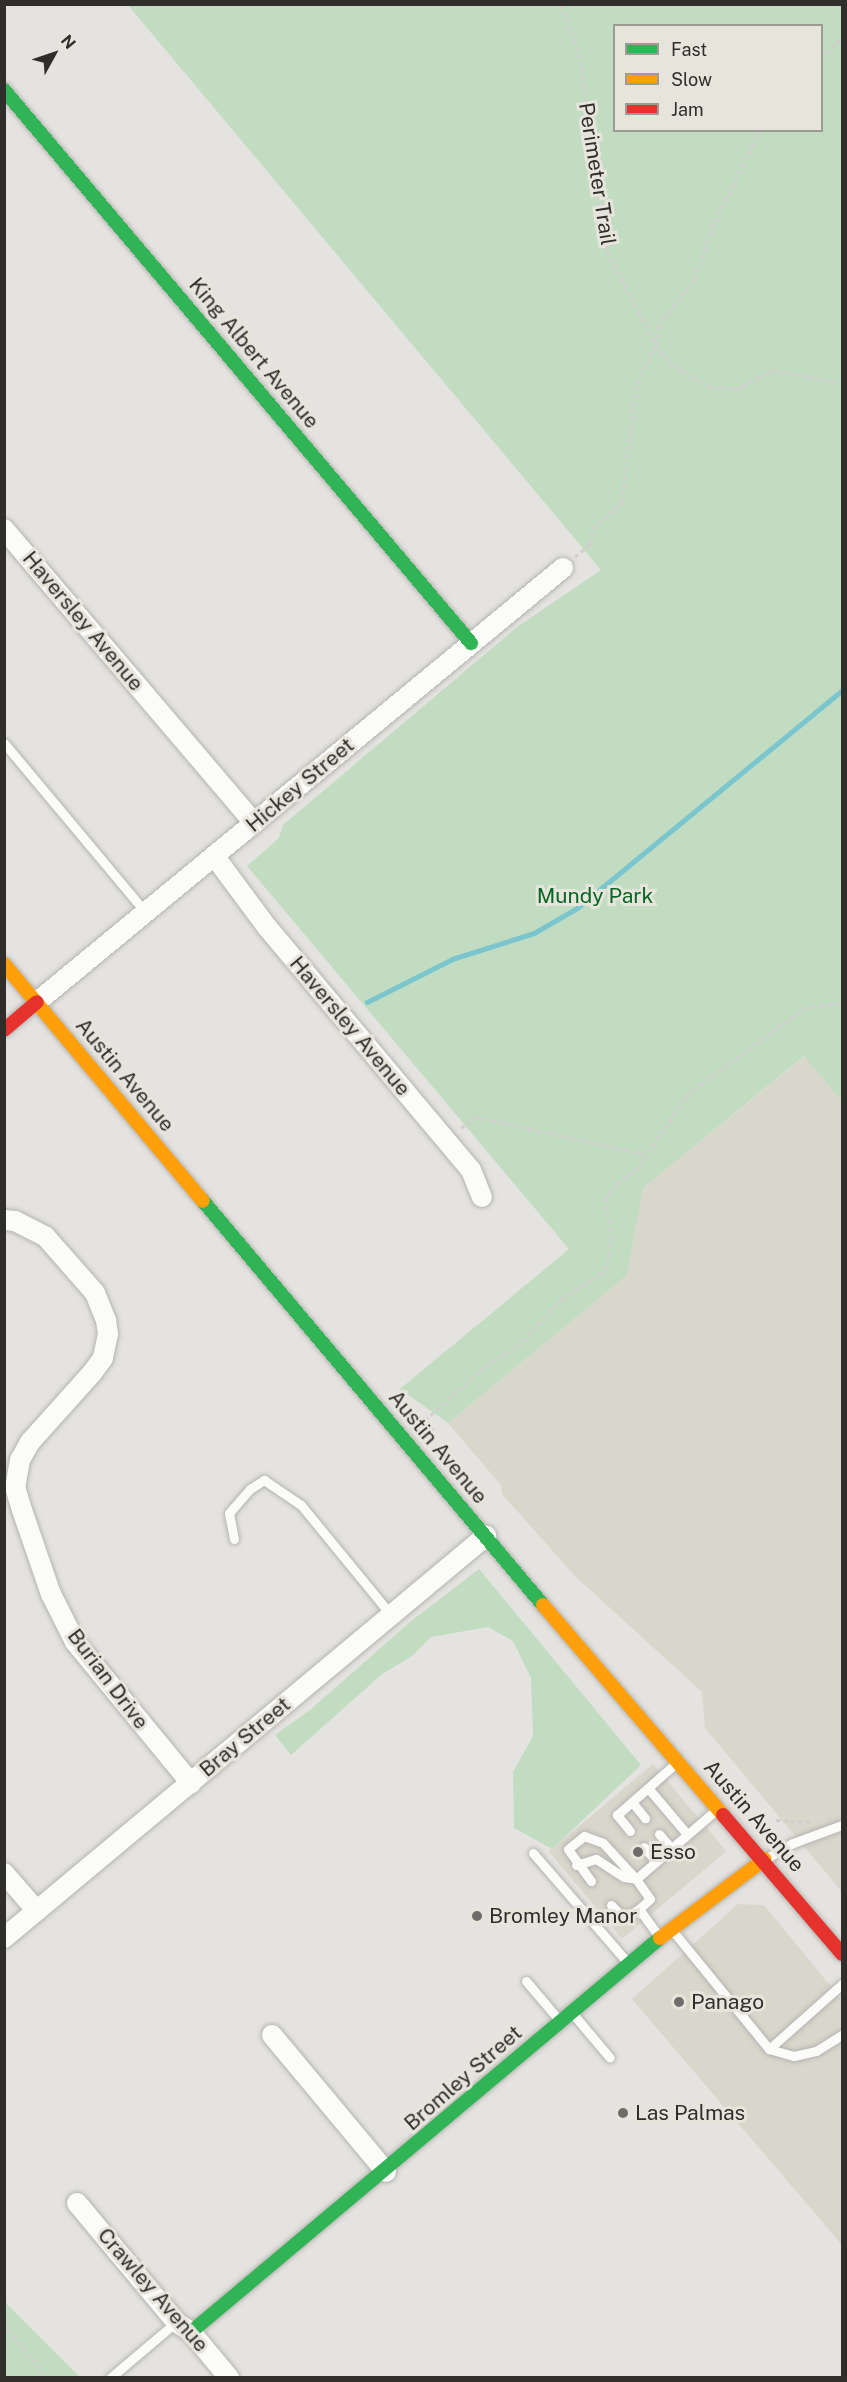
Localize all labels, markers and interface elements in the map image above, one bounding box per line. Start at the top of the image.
north arrow [24,24,84,84]
legend [613,24,823,132]
text: N [57,31,79,53]
text: Fast [671,39,707,60]
text: Slow [671,69,712,90]
text: Jam [671,99,704,120]
street label: Perimeter Trail [573,101,621,247]
street label: King Albert Avenue [184,273,324,433]
street label: Haversley Avenue [17,546,149,696]
street label: Hickey Street [241,733,359,837]
park label: Mundy Park [537,883,653,909]
street label: Haversley Avenue [284,951,416,1101]
street label: Austin Avenue [70,1013,180,1137]
street label: Austin Avenue [383,1385,493,1509]
street label: Burian Drive [62,1624,154,1734]
street label: Bray Street [194,1692,296,1782]
street label: Austin Avenue [699,1755,809,1877]
place label: Esso [650,1839,696,1865]
marker: Esso [631,1845,645,1859]
place label: Bromley Manor [489,1903,637,1929]
marker: Bromley Manor [470,1909,484,1923]
place label: Panago [691,1989,764,2015]
marker: Panago [672,1995,686,2009]
street label: Bromley Street [399,2020,527,2136]
place label: Las Palmas [635,2100,745,2126]
marker: Las Palmas [616,2106,630,2120]
street label: Crawley Avenue [92,2223,214,2357]

